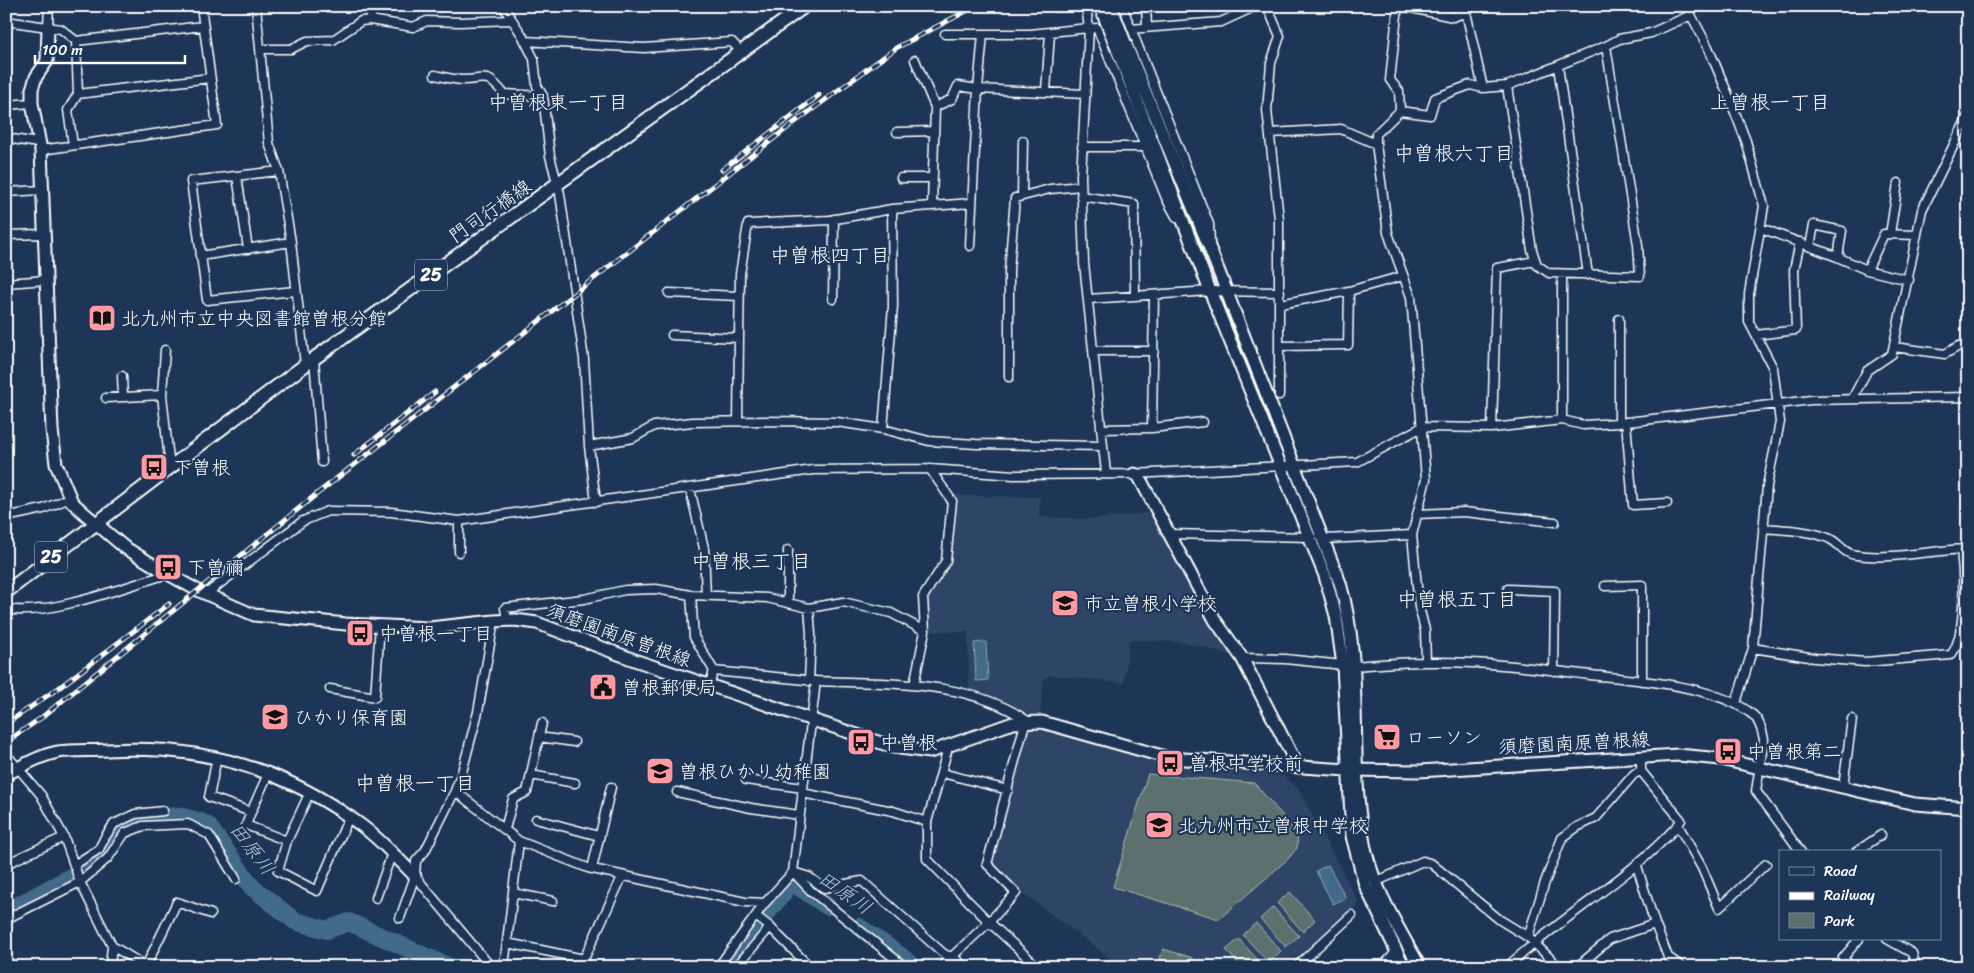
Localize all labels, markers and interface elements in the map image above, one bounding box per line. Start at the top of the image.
scale bar [35,32,185,64]
text: 100 m [42,37,83,63]
district label: 中曽根東一丁目 [488,85,628,120]
district label: 上曽根一丁目 [1710,85,1830,120]
district label: 中曽根六丁目 [1394,136,1514,171]
street label: 門司行橋線 [442,170,538,252]
district label: 中曽根四丁目 [770,238,890,273]
road number: 25 [415,260,447,290]
place label: 北九州市立中央図書館曽根分館 [121,302,387,335]
library icon: 北九州市立中央図書館曽根分館 [87,303,117,333]
place label: 下曽根 [173,451,231,484]
bus stop icon: 下曽根 [139,452,169,482]
road number: 25 [35,542,67,572]
district label: 中曽根三丁目 [691,544,811,579]
place label: 下曽禰 [187,551,244,584]
bus stop icon: 下曽禰 [153,552,183,582]
district label: 中曽根五丁目 [1397,582,1517,617]
place label: 市立曽根小学校 [1084,587,1217,620]
school or university icon: 市立曽根小学校 [1050,588,1080,618]
street label: 須磨園南原曽根線 [542,593,696,677]
place label: 中曽根一丁目 [379,617,493,650]
bus stop icon: 中曽根一丁目 [345,618,375,648]
place label: 曽根郵便局 [622,671,717,704]
public building icon: 曽根郵便局 [588,672,618,702]
place label: ひかり保育園 [294,701,408,734]
school or university icon: ひかり保育園 [260,702,290,732]
place label: ローソン [1406,721,1482,754]
supermarket icon: ローソン [1372,722,1402,752]
street label: 須磨園南原曽根線 [1497,723,1651,763]
place label: 中曽根 [880,726,938,759]
bus stop icon: 中曽根 [846,727,876,757]
place label: 中曽根第二 [1747,735,1842,768]
bus stop icon: 中曽根第二 [1713,736,1743,766]
place label: 曽根中学校前 [1189,747,1303,780]
bus stop icon: 曽根中学校前 [1155,748,1185,778]
place label: 曽根ひかり幼稚園 [679,755,831,788]
school or university icon: 曽根ひかり幼稚園 [645,756,675,786]
district label: 中曽根一丁目 [355,766,475,801]
place label: 北九州市立曽根中学校 [1178,809,1368,842]
school or university icon: 北九州市立曽根中学校 [1144,810,1174,840]
water label: 田原川 [220,815,284,883]
legend [1779,850,1942,940]
text: Road [1824,858,1857,884]
water label: 田原川 [810,861,880,925]
text: Railway [1824,882,1875,908]
text: Park [1824,908,1855,934]

